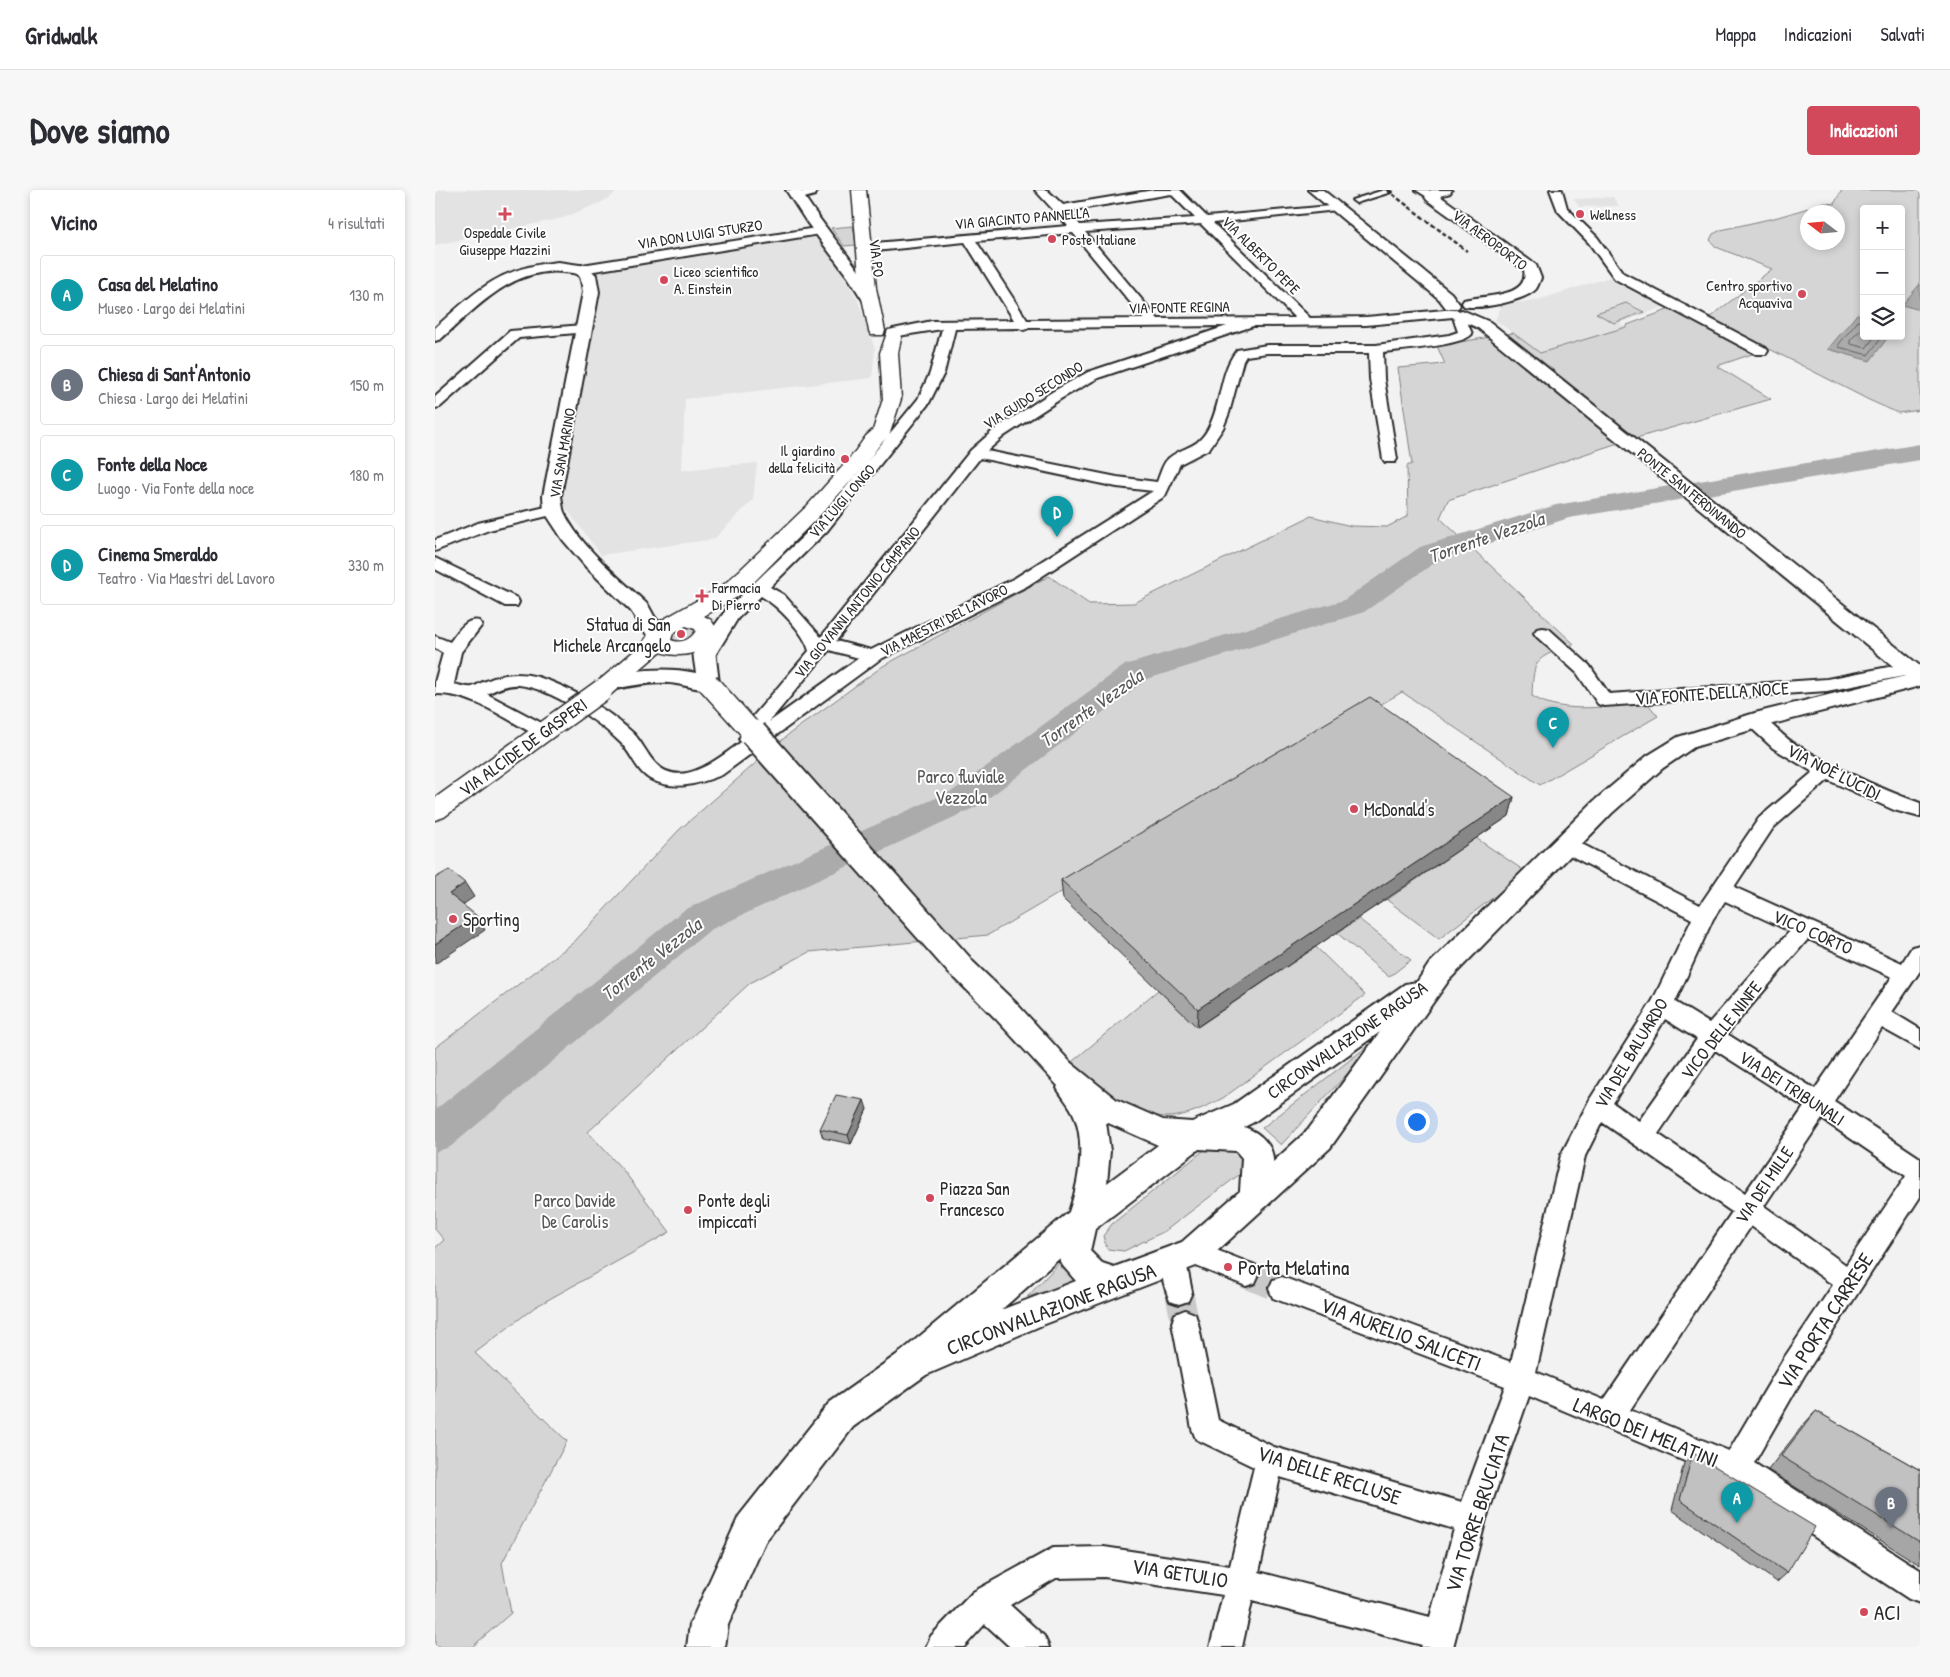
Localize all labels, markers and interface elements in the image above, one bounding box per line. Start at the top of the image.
text: Gridwalk [25,19,97,51]
text: Mappa [1716,22,1756,47]
text: Indicazioni [1784,22,1852,47]
text: Salvati [1880,22,1925,47]
button: Indicazioni [1807,106,1920,155]
text: Dove siamo [30,107,170,154]
street label: VIA GIACINTO PANNELLA [954,202,1091,234]
place label: Wellness [1590,204,1636,225]
street label: VIA AEROPORTO [1448,205,1532,275]
north arrow [1800,205,1845,250]
map controls [1860,205,1905,340]
button: + [1860,205,1905,250]
marker: Ospedale Civile Giuseppe Mazzini [498,207,512,221]
text: Vicino [50,208,97,237]
marker: Wellness [1574,208,1586,220]
street label: VIA ALBERTO PEPE [1217,211,1305,299]
text: 4 risultati [328,212,385,234]
street label: VIA DON LUIGI STURZO [636,214,764,254]
place label: Ospedale Civile Giuseppe Mazzini [459,222,551,260]
place label: Poste Italiane [1062,229,1136,250]
marker: Poste Italiane [1046,233,1058,245]
street label: VIA PO [864,238,890,278]
button: − [1860,250,1905,295]
place label: Liceo scientifico A. Einstein [674,261,758,299]
text: Casa del Melatino [98,271,218,297]
marker: Liceo scientifico A. Einstein [658,274,670,286]
place label: Centro sportivo Acquaviva [1706,275,1792,313]
text: A [63,284,71,306]
text: 130 m [349,284,384,306]
marker: Centro sportivo Acquaviva [1796,288,1808,300]
button: layers [1860,295,1905,340]
street label: VIA FONTE REGINA [1128,296,1230,318]
text: Museo · Largo dei Melatini [98,297,245,319]
street label: VIA GUIDO SECONDO [979,356,1087,434]
text: Chiesa di Sant'Antonio [98,361,250,387]
text: B [63,374,71,396]
text: 150 m [350,374,384,396]
text: Chiesa · Largo dei Melatini [98,387,248,409]
street label: VIA SAN MARINO [544,406,580,500]
place label: Il giardino della felicità [768,440,835,478]
street label: PONTE SAN FERDINANDO [1633,442,1751,544]
text: Fonte della Noce [98,451,208,477]
marker: Il giardino della felicità [839,453,851,465]
street label: VIA LUIGI LONGO [804,460,880,542]
text: C [63,464,71,486]
text: 180 m [350,464,384,486]
text: Luogo · Via Fonte della noce [98,477,254,499]
pin: D [1041,496,1073,537]
water label: Torrente Vezzola [1425,504,1550,569]
street label: VIA GIOVANNI ANTONIO CAMPANO [789,522,925,682]
text: Cinema Smeraldo [98,541,218,567]
text: D [63,554,71,576]
text: 330 m [348,554,384,576]
text: Teatro · Via Maestri del Lavoro [98,567,275,589]
place label: Farmacia Di Pierro [711,577,761,615]
street label: VIA MAESTRI DEL LAVORO [876,579,1012,661]
marker: Farmacia Di Pierro [696,590,708,602]
place label: Statua di San Michele Arcangelo [553,612,671,658]
marker: Statua di San Michele Arcangelo [675,628,687,640]
water label: Torrente Vezzola [1034,661,1150,753]
street label: VIA FONTE DELLA NOCE [1634,675,1790,711]
street label: VIA ALCIDE DE GASPERI [454,692,592,802]
pin: C [1537,707,1569,748]
street label: VIA NOÈ LUCIDI [1783,738,1885,806]
park label: Parco fluviale Vezzola [917,764,1005,810]
place label: McDonald's [1364,797,1434,822]
marker: McDonald's [1348,803,1360,815]
street label: VICO CORTO [1769,903,1857,961]
place label: Sporting [463,907,520,932]
water label: Torrente Vezzola [596,910,708,1006]
marker: Sporting [447,913,459,925]
street label: CIRCONVALLAZIONE RAGUSA [1262,975,1432,1105]
street label: VICO DELLE NINFE [1675,976,1767,1084]
street label: VIA DEL BALUARDO [1588,993,1674,1113]
street label: VIA DEI TRIBUNALI [1734,1044,1850,1132]
your location [1404,1109,1430,1135]
street label: VIA DEI MILLE [1729,1141,1799,1229]
place label: Piazza San Francesco [939,1176,1010,1222]
park label: Parco Davide De Carolis [534,1188,616,1234]
place label: Ponte degli impiccati [698,1188,771,1234]
marker: Piazza San Francesco [924,1192,936,1204]
marker: Ponte degli impiccati [682,1204,694,1216]
street label: VIA PORTA CARRESE [1770,1247,1880,1395]
place label: Porta Melatina [1238,1253,1349,1282]
street label: CIRCONVALLAZIONE RAGUSA [942,1256,1160,1362]
marker: Porta Melatina [1222,1261,1234,1273]
street label: VIA AURELIO SALICETI [1317,1290,1485,1378]
street label: LARGO DEI MELATINI [1569,1390,1723,1474]
street label: VIA TORRE BRUCIATA [1438,1430,1516,1596]
street label: VIA DELLE RECLUSE [1253,1438,1405,1512]
pin: A [1721,1482,1753,1523]
pin: B [1875,1487,1907,1528]
street label: VIA GETULIO [1130,1551,1230,1595]
place label: ACI [1874,1598,1901,1627]
marker: ACI [1858,1606,1870,1618]

